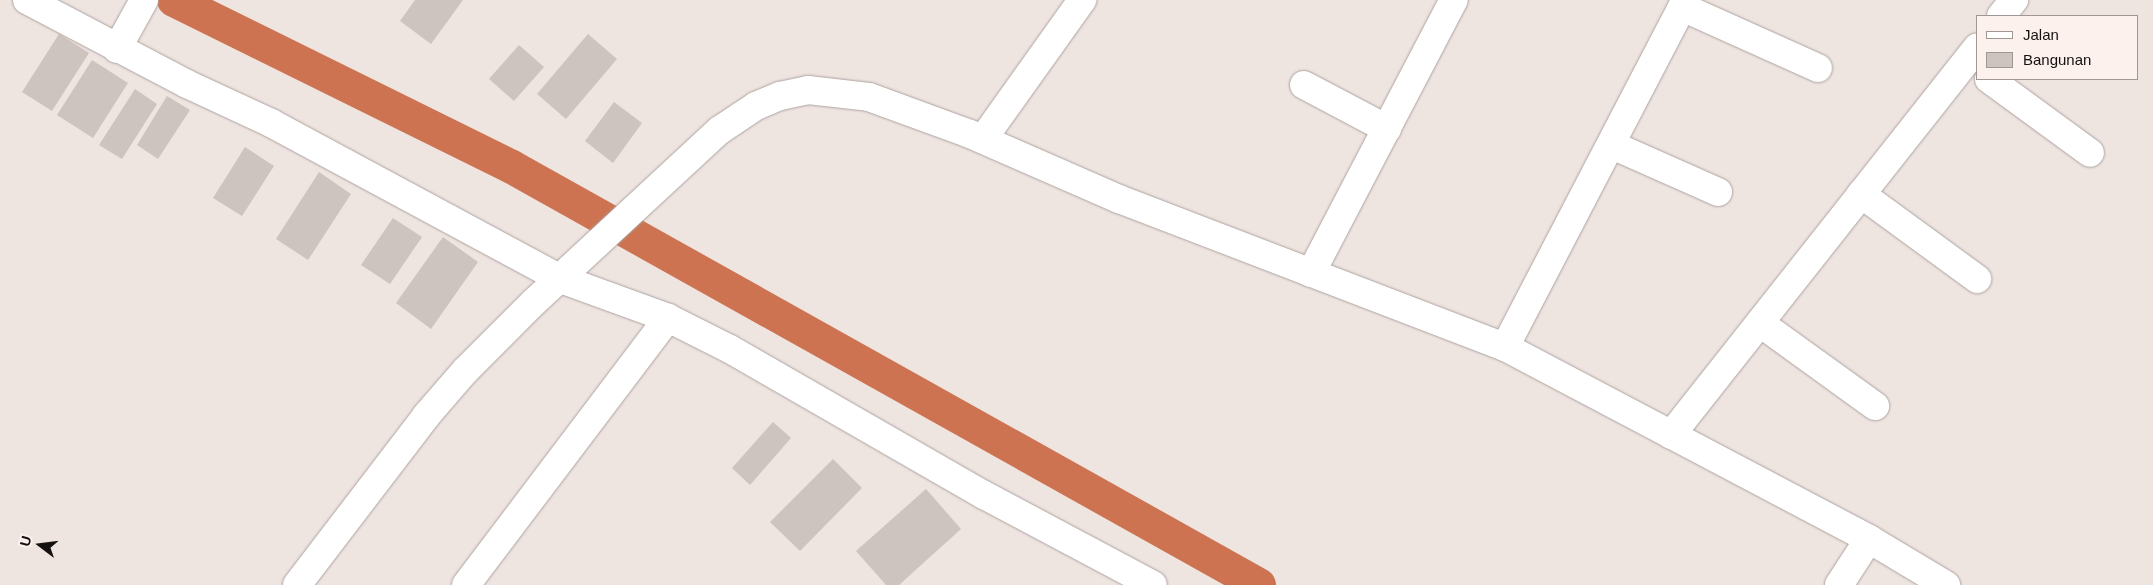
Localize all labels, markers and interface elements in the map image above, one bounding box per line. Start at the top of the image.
legend [1976,15,2138,80]
text: Jalan [2023,26,2059,43]
text: Bangunan [2023,51,2091,68]
north arrow [15,520,65,570]
text: U [16,534,35,548]

